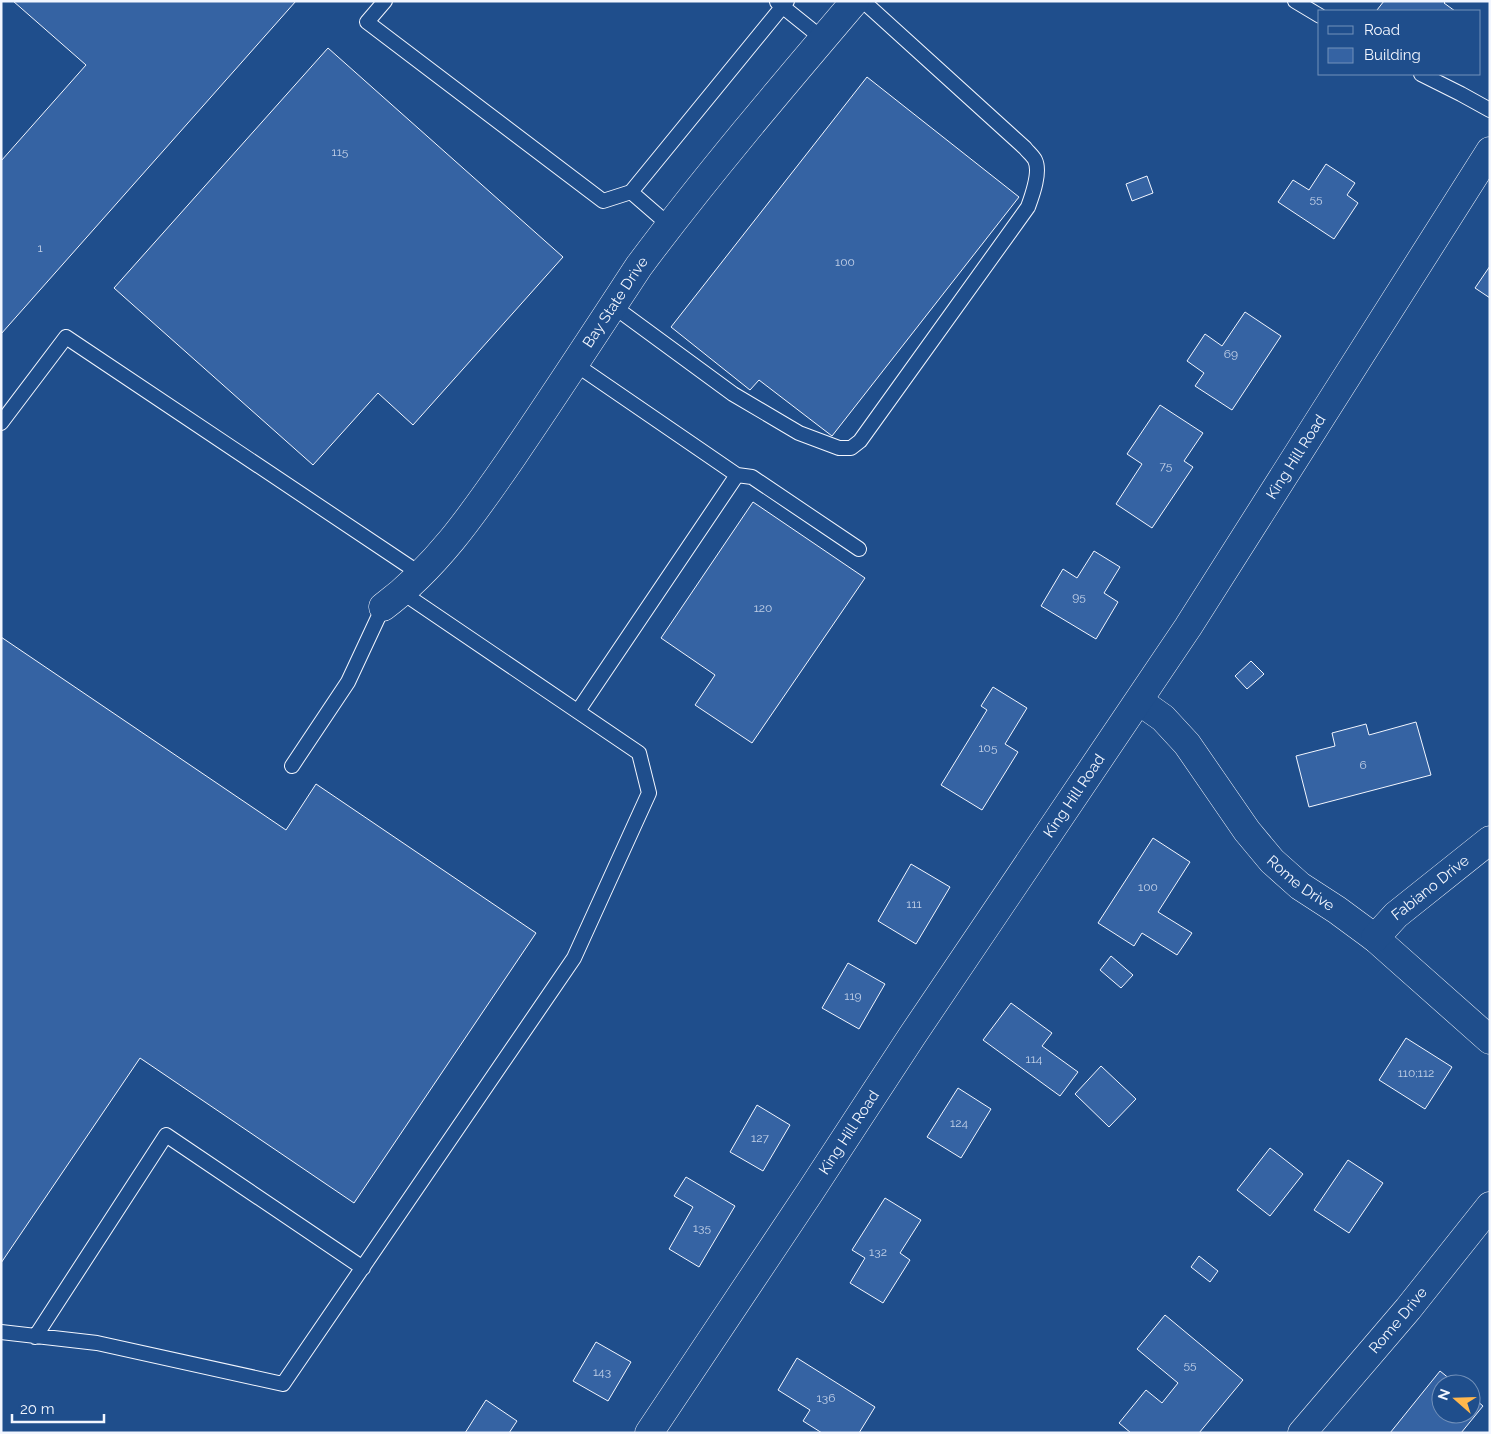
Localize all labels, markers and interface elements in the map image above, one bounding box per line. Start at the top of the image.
legend [1318,10,1481,75]
text: Road [1364,21,1400,39]
text: Building [1364,46,1421,64]
house number: 115 [332,145,349,159]
house number: 55 [1309,192,1323,206]
house number: 1 [37,241,43,255]
street label: Bay State Drive [579,253,652,351]
house number: 100 [835,255,855,269]
house number: 69 [1224,347,1238,361]
street label: King Hill Road [1262,411,1329,503]
house number: 75 [1160,459,1173,473]
house number: 95 [1072,590,1086,604]
house number: 120 [754,601,772,615]
house number: 105 [978,741,998,755]
street label: King Hill Road [1040,751,1109,841]
house number: 6 [1359,758,1367,772]
street label: Fabiano Drive [1388,851,1473,924]
street label: Rome Drive [1263,852,1338,915]
house number: 100 [1138,880,1158,894]
house number: 111 [906,897,922,911]
house number: 119 [844,989,862,1003]
house number: 114 [1026,1052,1043,1066]
house number: 110;112 [1398,1066,1434,1080]
street label: King Hill Road [815,1087,883,1178]
house number: 124 [950,1116,968,1130]
house number: 127 [751,1131,769,1145]
house number: 135 [693,1221,711,1235]
house number: 132 [869,1245,887,1259]
street label: Rome Drive [1365,1283,1431,1357]
house number: 55 [1183,1358,1197,1372]
house number: 143 [593,1365,611,1379]
north arrow [1431,1374,1481,1424]
text: N [1434,1387,1453,1402]
house number: 136 [817,1391,835,1405]
scale bar [12,1392,105,1424]
text: 20 m [20,1400,55,1418]

